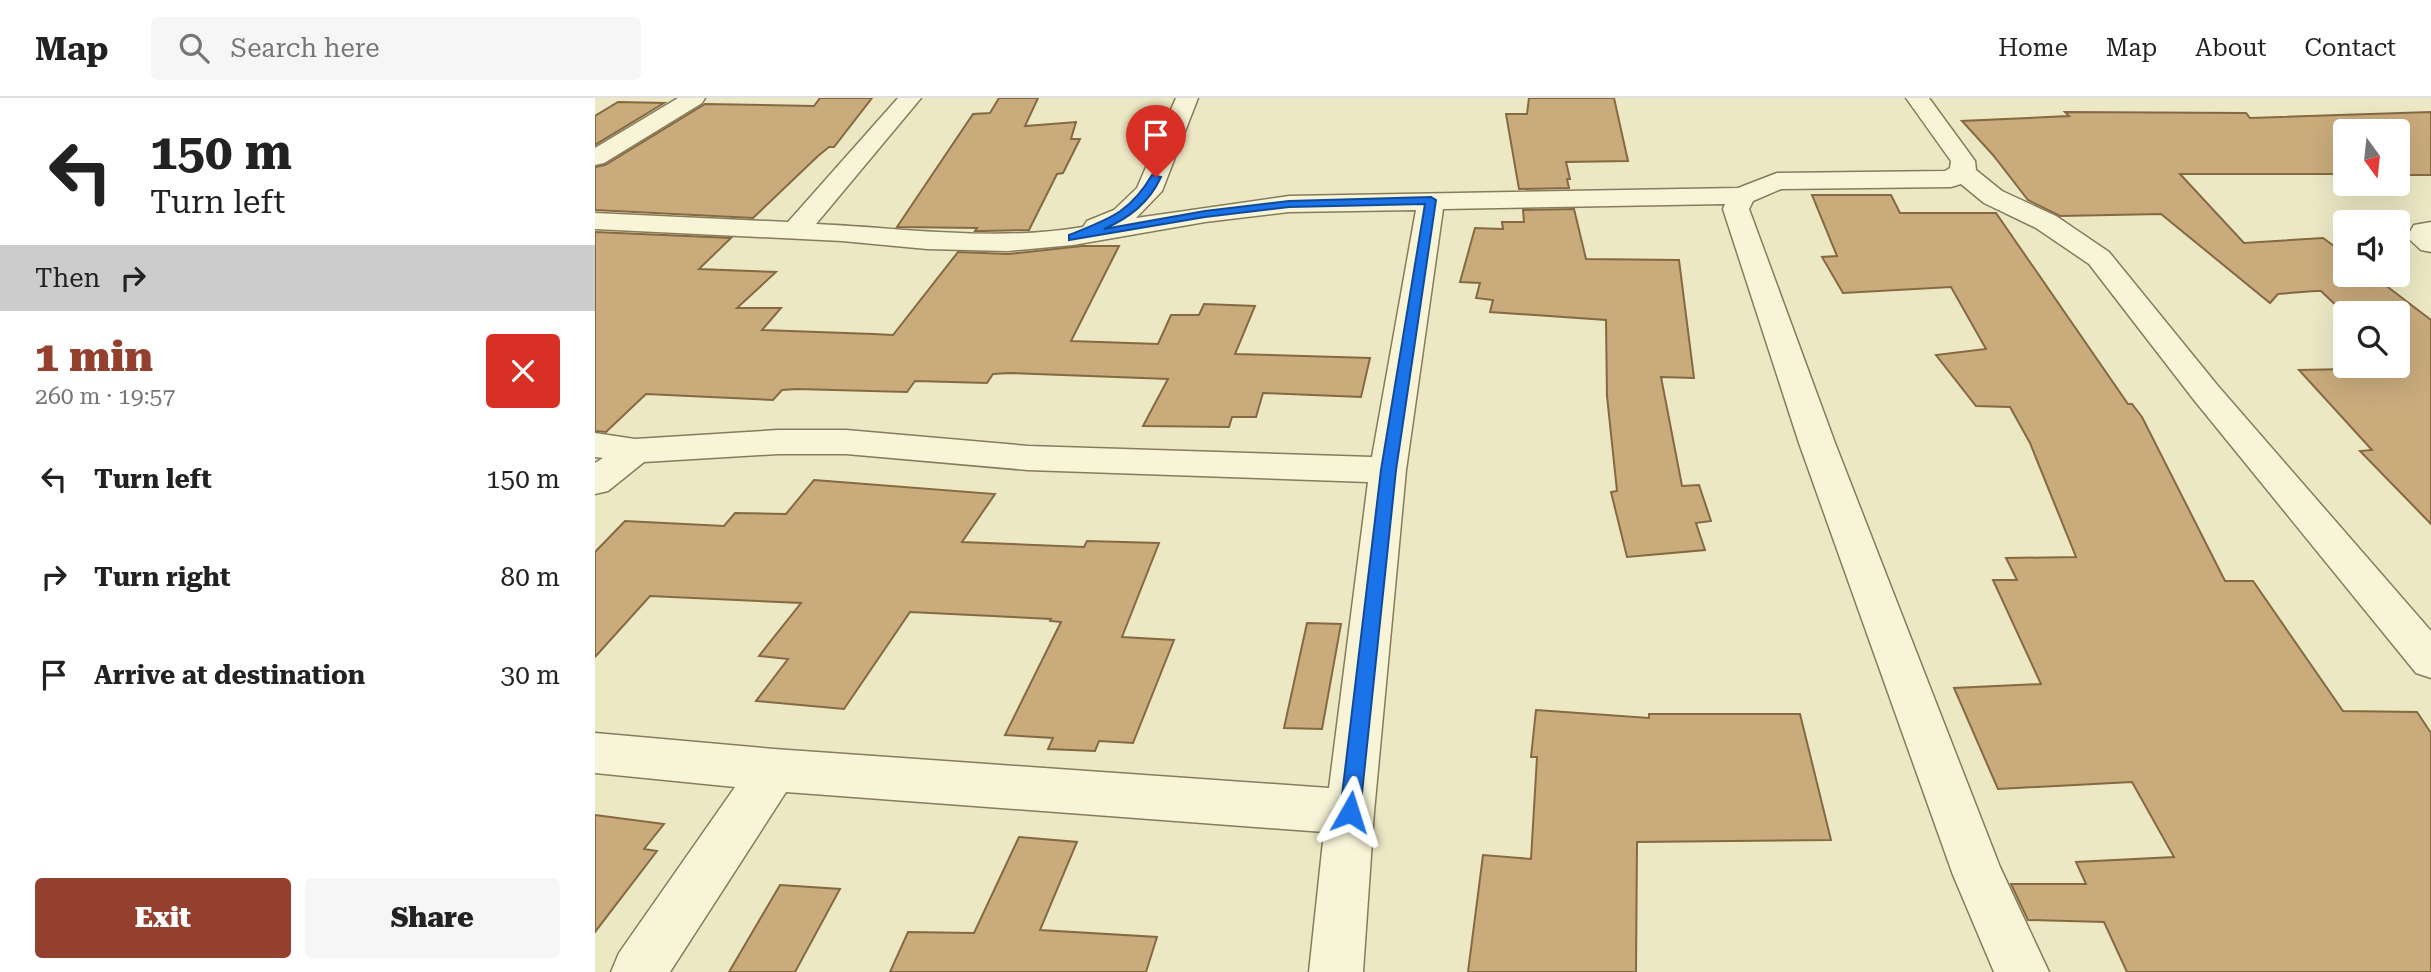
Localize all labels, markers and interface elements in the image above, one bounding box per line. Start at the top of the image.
search box [151,17,641,80]
text: Map [35,29,109,68]
icon: search [175,29,213,67]
text: Search here [231,33,380,63]
text: Home [1998,34,2068,62]
text: Map [2106,34,2157,62]
text: About [2195,34,2266,62]
text: Contact [2304,34,2396,62]
pin [1126,105,1186,177]
icon: arrive [1137,116,1175,154]
north arrow [2333,119,2410,196]
map controls [2333,119,2410,378]
text: 150 m [150,124,292,181]
icon: left [35,126,126,217]
text: Turn left [150,183,285,221]
button: sound [2333,210,2410,287]
icon: right [114,259,152,297]
text: Then [35,263,100,293]
button: search [2333,301,2410,378]
text: 1 min [35,332,153,381]
button: close [486,334,560,408]
text: 260 m · 19:57 [35,383,175,410]
icon: left [35,460,73,498]
text: Turn left [94,464,212,494]
text: 150 m [486,464,560,494]
icon: right [35,558,73,596]
text: Turn right [94,562,230,592]
text: 80 m [501,562,560,592]
icon: arrive [35,656,73,694]
text: Arrive at destination [94,660,365,690]
text: 30 m [501,660,560,690]
position arrow [1313,775,1387,849]
button: Exit [35,878,291,958]
button: Share [305,878,560,958]

